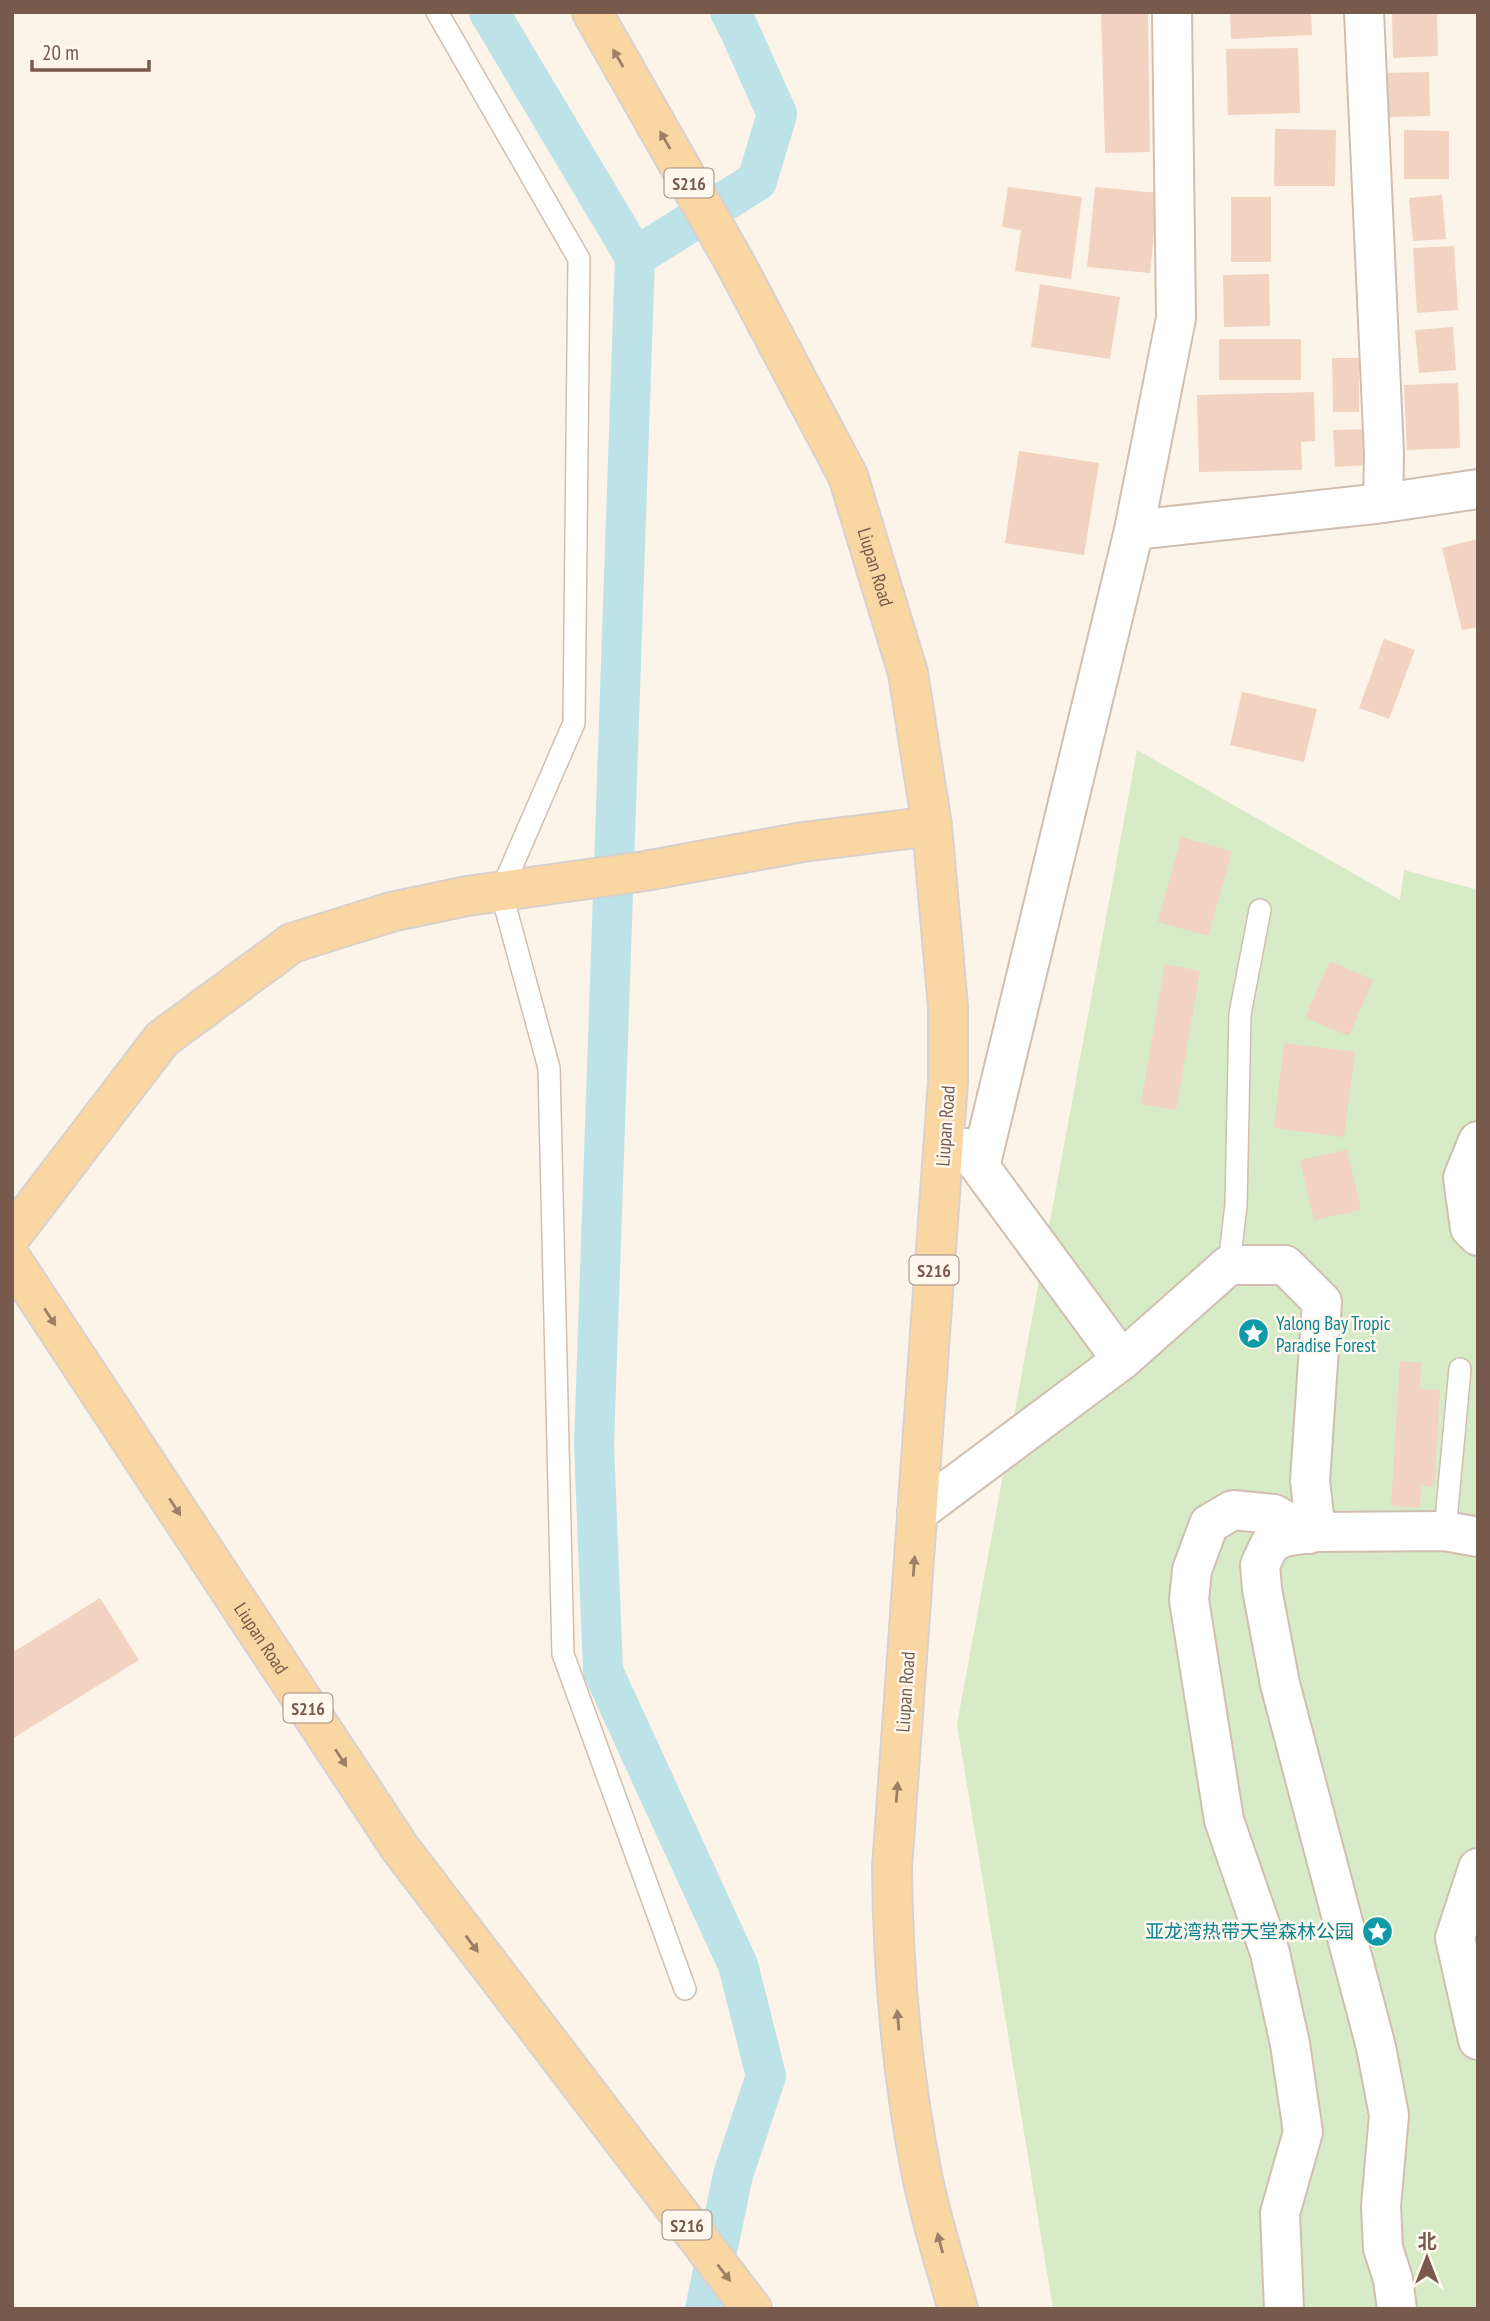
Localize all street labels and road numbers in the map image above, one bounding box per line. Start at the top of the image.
road number: S216 [664,168,714,198]
street label: Liupan Road [852,525,899,609]
street label: Liupan Road [930,1085,960,1167]
road number: S216 [909,1255,958,1284]
street label: Liupan Road [229,1598,294,1679]
street label: Liupan Road [890,1651,920,1733]
road number: S216 [284,1694,332,1722]
road number: S216 [662,2210,712,2239]

